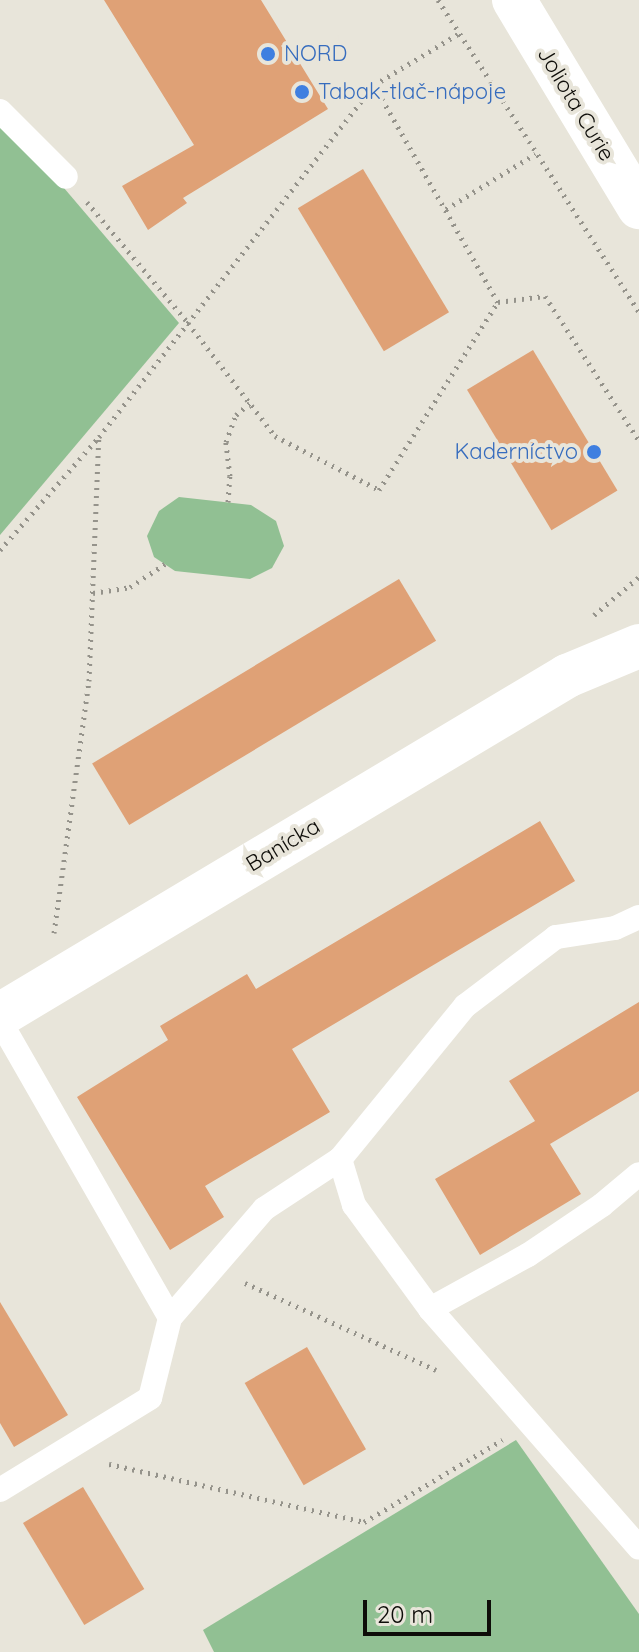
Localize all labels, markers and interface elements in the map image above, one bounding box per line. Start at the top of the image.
place label: NORD [284,41,347,67]
street label: Joliota Curie [532,42,620,166]
marker: NORD [259,45,277,63]
place label: Tabak-tlač-nápoje [318,79,506,105]
marker: Tabak-tlač-nápoje [293,83,311,101]
place label: Kaderníctvo [454,439,578,465]
marker: Kaderníctvo [585,443,603,461]
street label: Banícka [241,813,325,877]
scale bar [367,1584,495,1634]
text: 20 m [377,1599,433,1629]

